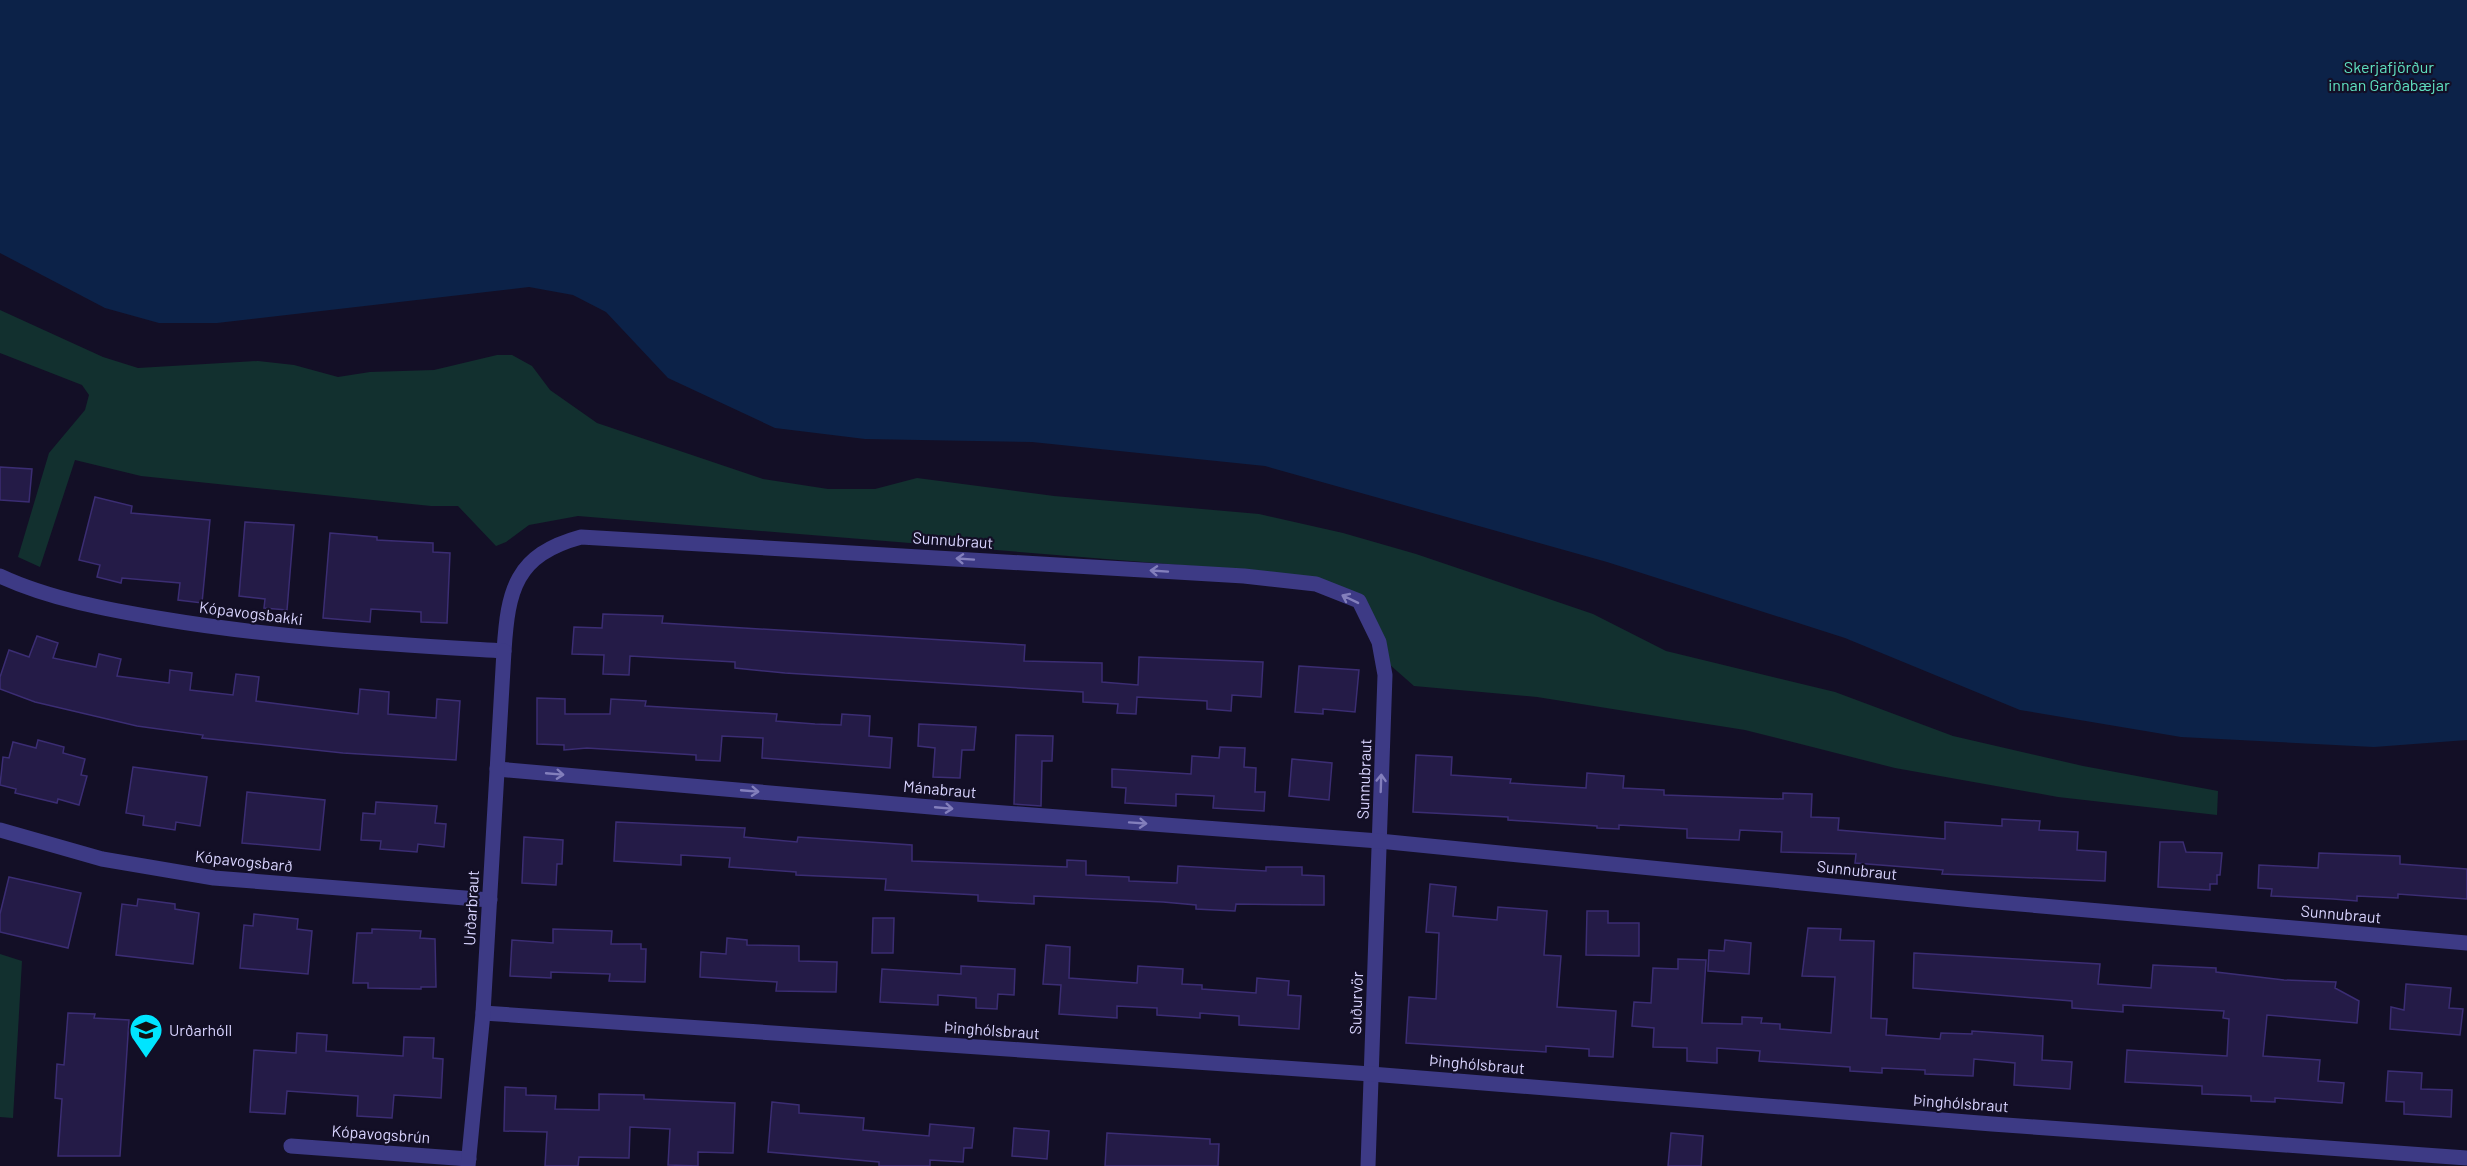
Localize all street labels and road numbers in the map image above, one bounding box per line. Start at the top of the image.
street label: Sunnubraut [912,527,994,552]
street label: Kópavogsbakki [198,597,304,628]
street label: Sunnubraut [1353,738,1374,820]
street label: Mánabraut [903,776,977,801]
street label: Kópavogsbarð [194,846,294,875]
street label: Sunnubraut [1816,856,1898,883]
street label: Urðarbraut [459,870,482,946]
street label: Sunnubraut [2300,901,2382,926]
street label: Suðurvör [1345,971,1366,1035]
street label: Þinghólsbraut [944,1017,1041,1042]
street label: Þinghólsbraut [1428,1050,1526,1077]
street label: Þinghólsbraut [1913,1090,2010,1115]
street label: Kópavogsbrún [331,1121,431,1146]

